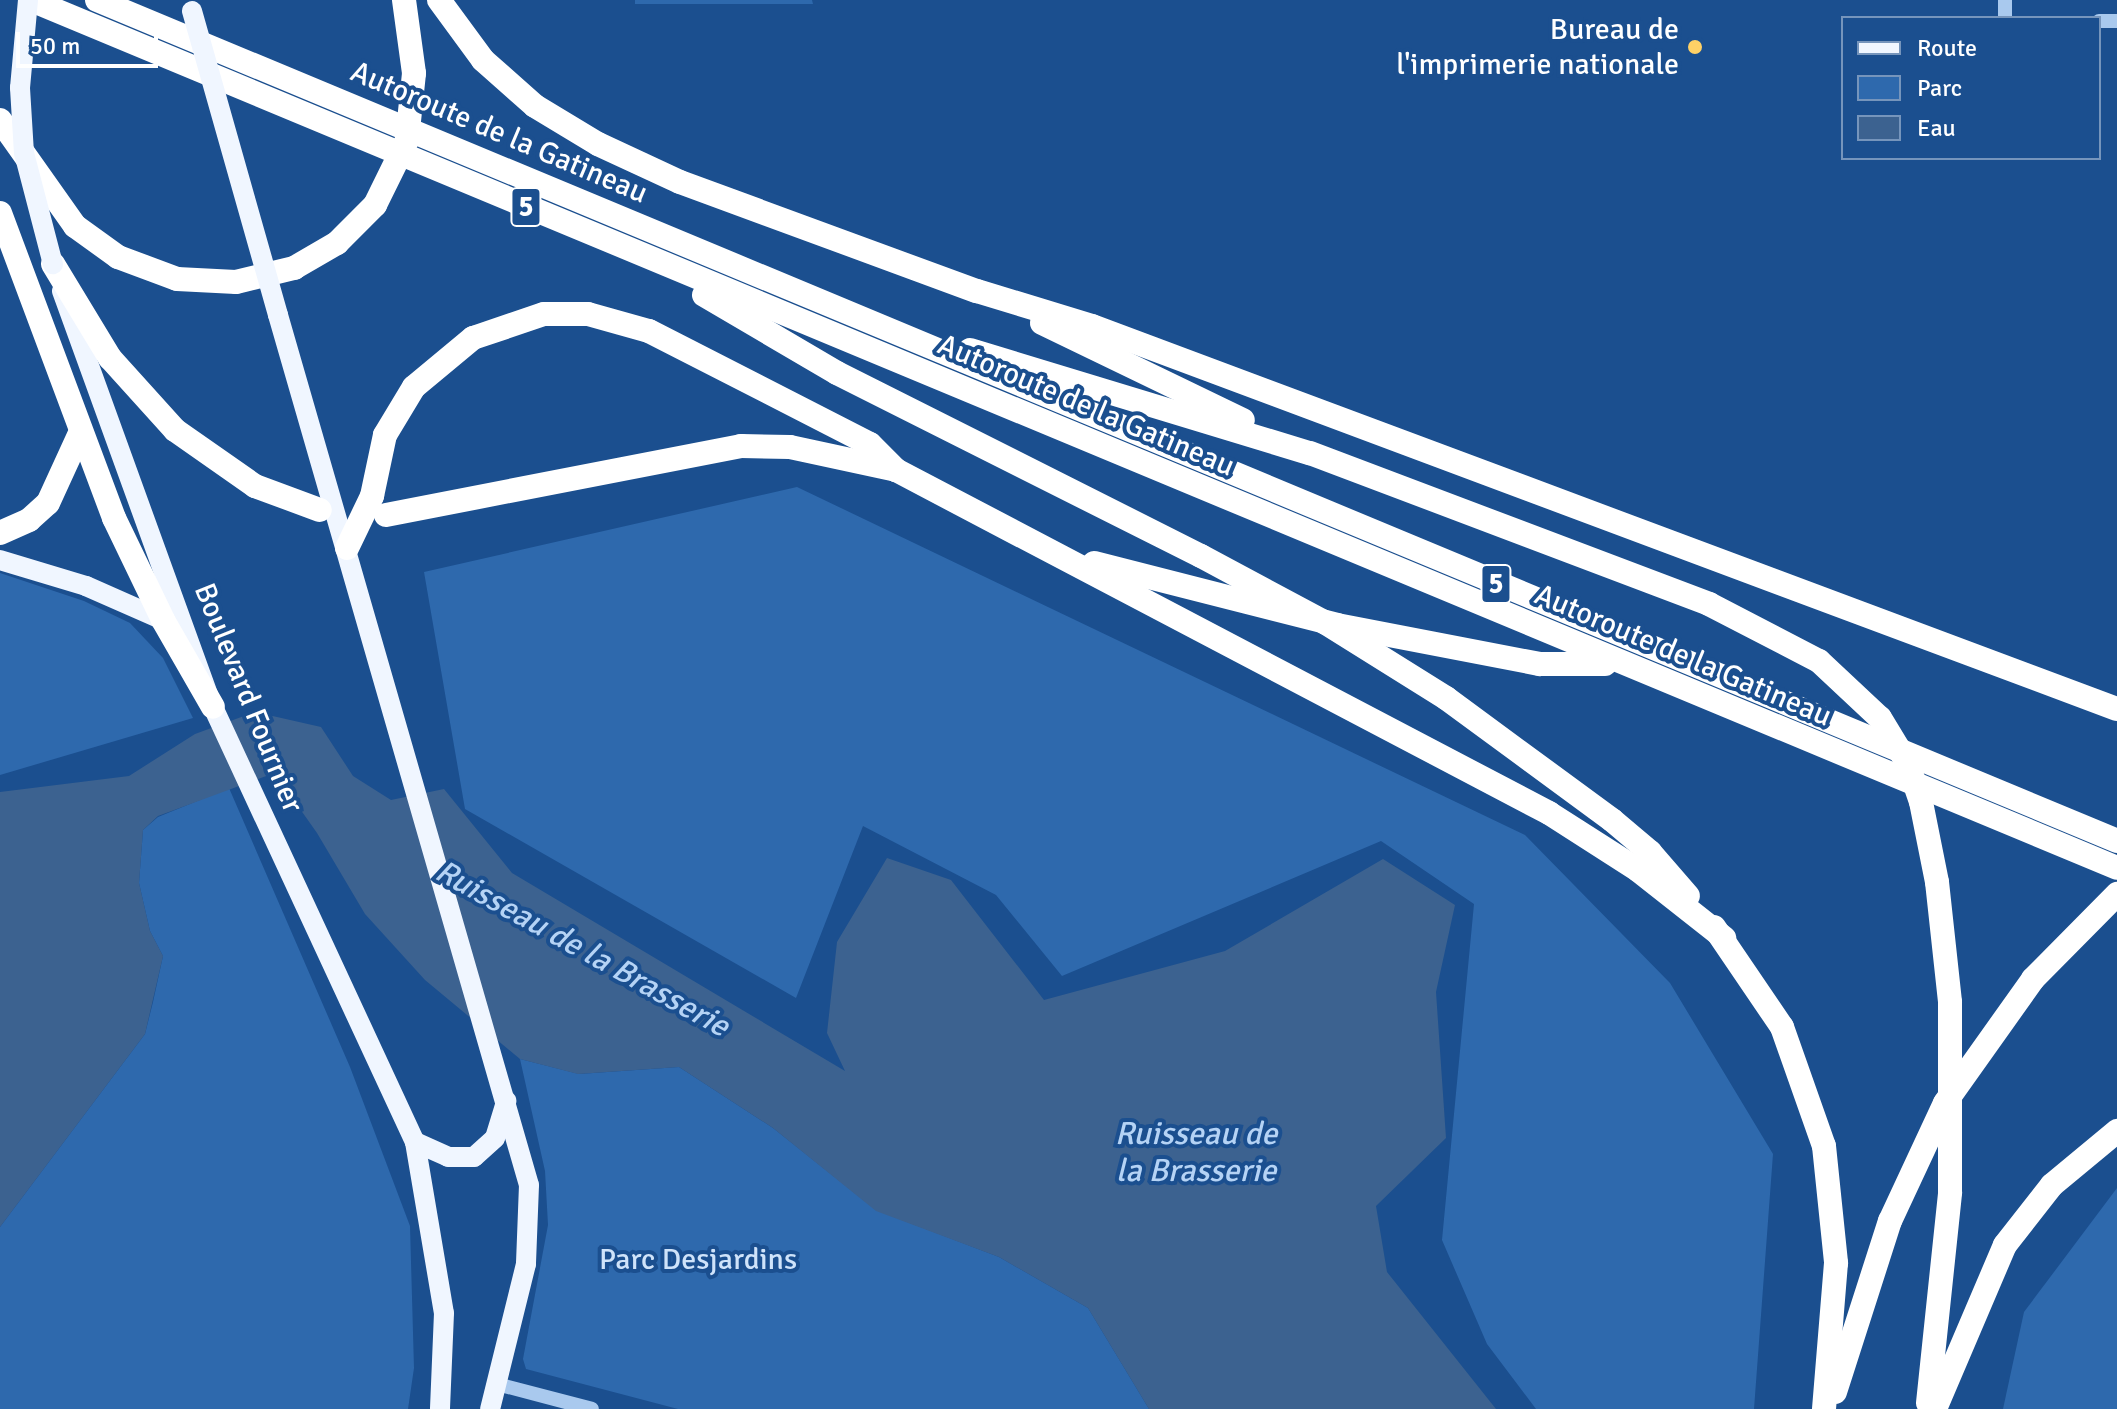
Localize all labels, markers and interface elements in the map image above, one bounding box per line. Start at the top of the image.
place label: Bureau de l'imprimerie nationale [1396,12,1679,82]
scale bar [20,16,162,66]
legend [1841,16,2101,160]
text: 50 m [30,31,80,61]
text: Route [1917,33,1977,63]
marker: Bureau de l'imprimerie nationale [1686,38,1704,56]
street label: Autoroute de la Gatineau [345,54,653,212]
text: Parc [1917,73,1962,103]
text: Eau [1917,113,1956,143]
road number: 5 [510,183,542,231]
street label: Autoroute de la Gatineau [932,327,1240,485]
road number: 5 [1480,560,1512,608]
street label: Autoroute de la Gatineau [1529,577,1837,735]
street label: Boulevard Fournier [186,578,310,818]
water label: Ruisseau de la Brasserie [428,852,736,1046]
water label: Ruisseau de la Brasserie [1115,1116,1277,1191]
park label: Parc Desjardins [599,1242,797,1278]

